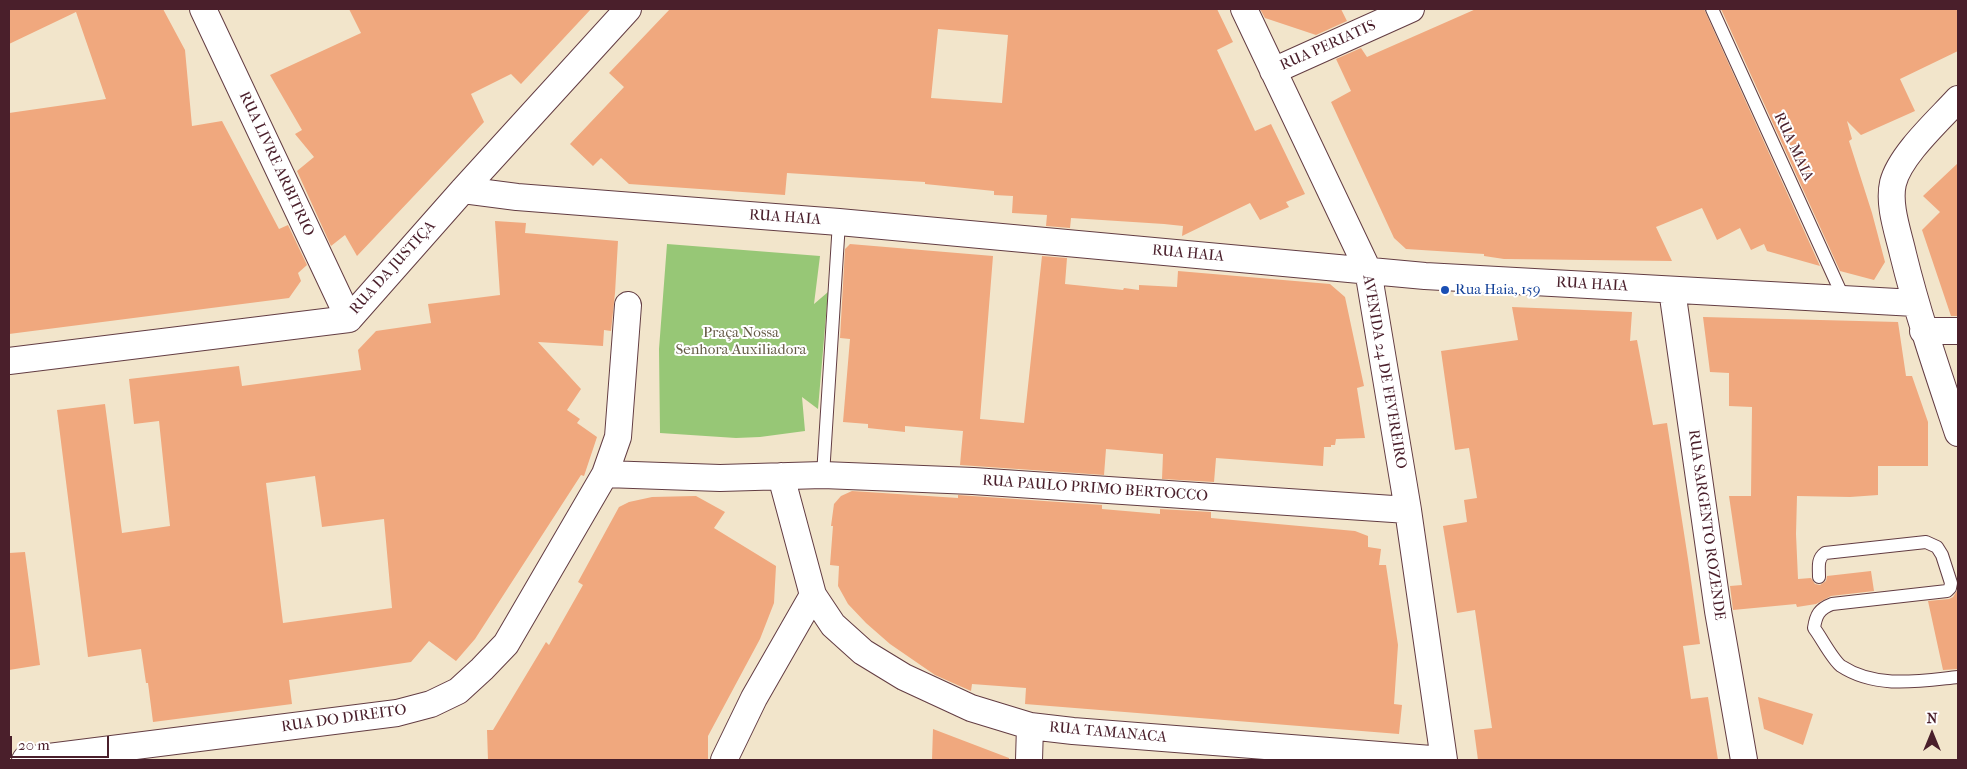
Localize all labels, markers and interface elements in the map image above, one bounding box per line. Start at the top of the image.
street label: RUA PERIATIS [1277,17,1379,75]
street label: RUA LIVRE ARBITRIO [235,89,317,239]
street label: RUA MAIA [1769,110,1817,184]
street label: RUA HAIA [748,207,822,229]
street label: RUA DA JUSTIÇA [346,218,440,318]
street label: RUA HAIA [1151,242,1225,266]
street label: AVENIDA 24 DE FEVEREIRO [1358,274,1410,470]
street label: RUA HAIA [1556,274,1628,296]
place label: Rua Haia, 159 [1455,281,1541,299]
marker: Rua Haia, 159 [1439,284,1451,296]
park label: Praça Nossa Senhora Auxiliadora [675,324,807,359]
street label: RUA SARGENTO ROZENDE [1684,428,1728,622]
street label: RUA PAULO PRIMO BERTOCCO [982,472,1208,506]
street label: RUA DO DIREITO [280,701,408,737]
north arrow [1907,709,1957,759]
text: N [1927,710,1937,727]
street label: RUA TAMANACA [1048,719,1168,747]
scale bar [12,726,111,758]
text: 20 m [18,736,50,754]

